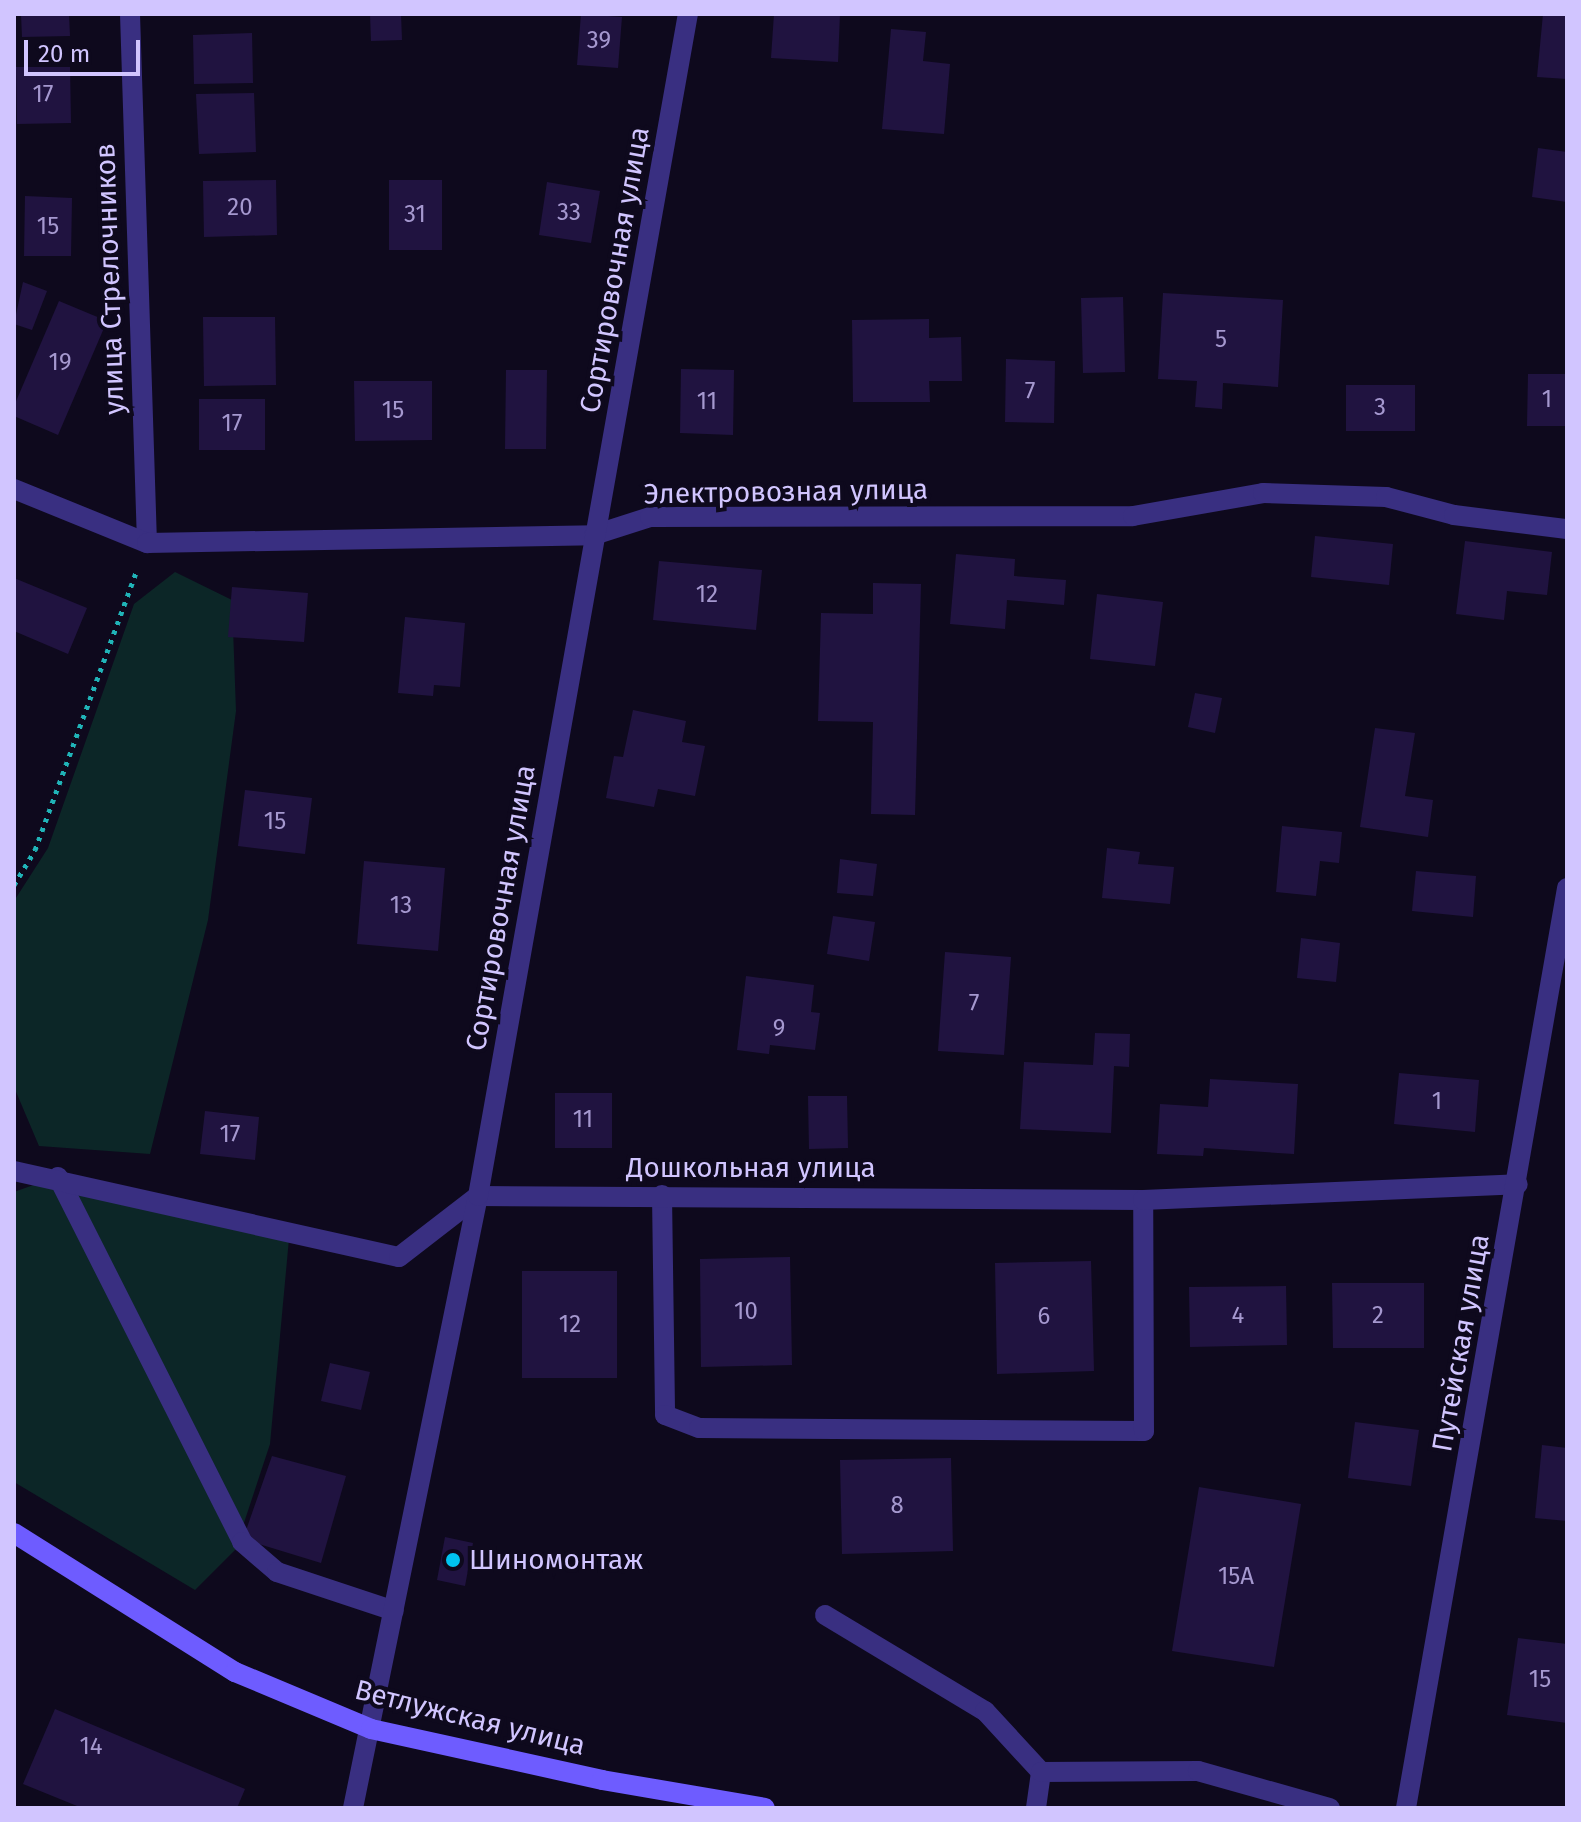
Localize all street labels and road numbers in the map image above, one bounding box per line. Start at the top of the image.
street label: Сортировочная улица [573,124,657,416]
street label: улица Стрелочников [88,143,132,415]
street label: Электровозная улица [644,473,928,511]
street label: Сортировочная улица [459,762,543,1054]
street label: Дошкольная улица [626,1151,876,1185]
street label: Путейская улица [1425,1232,1497,1454]
street label: Ветлужская улица [351,1673,589,1763]

